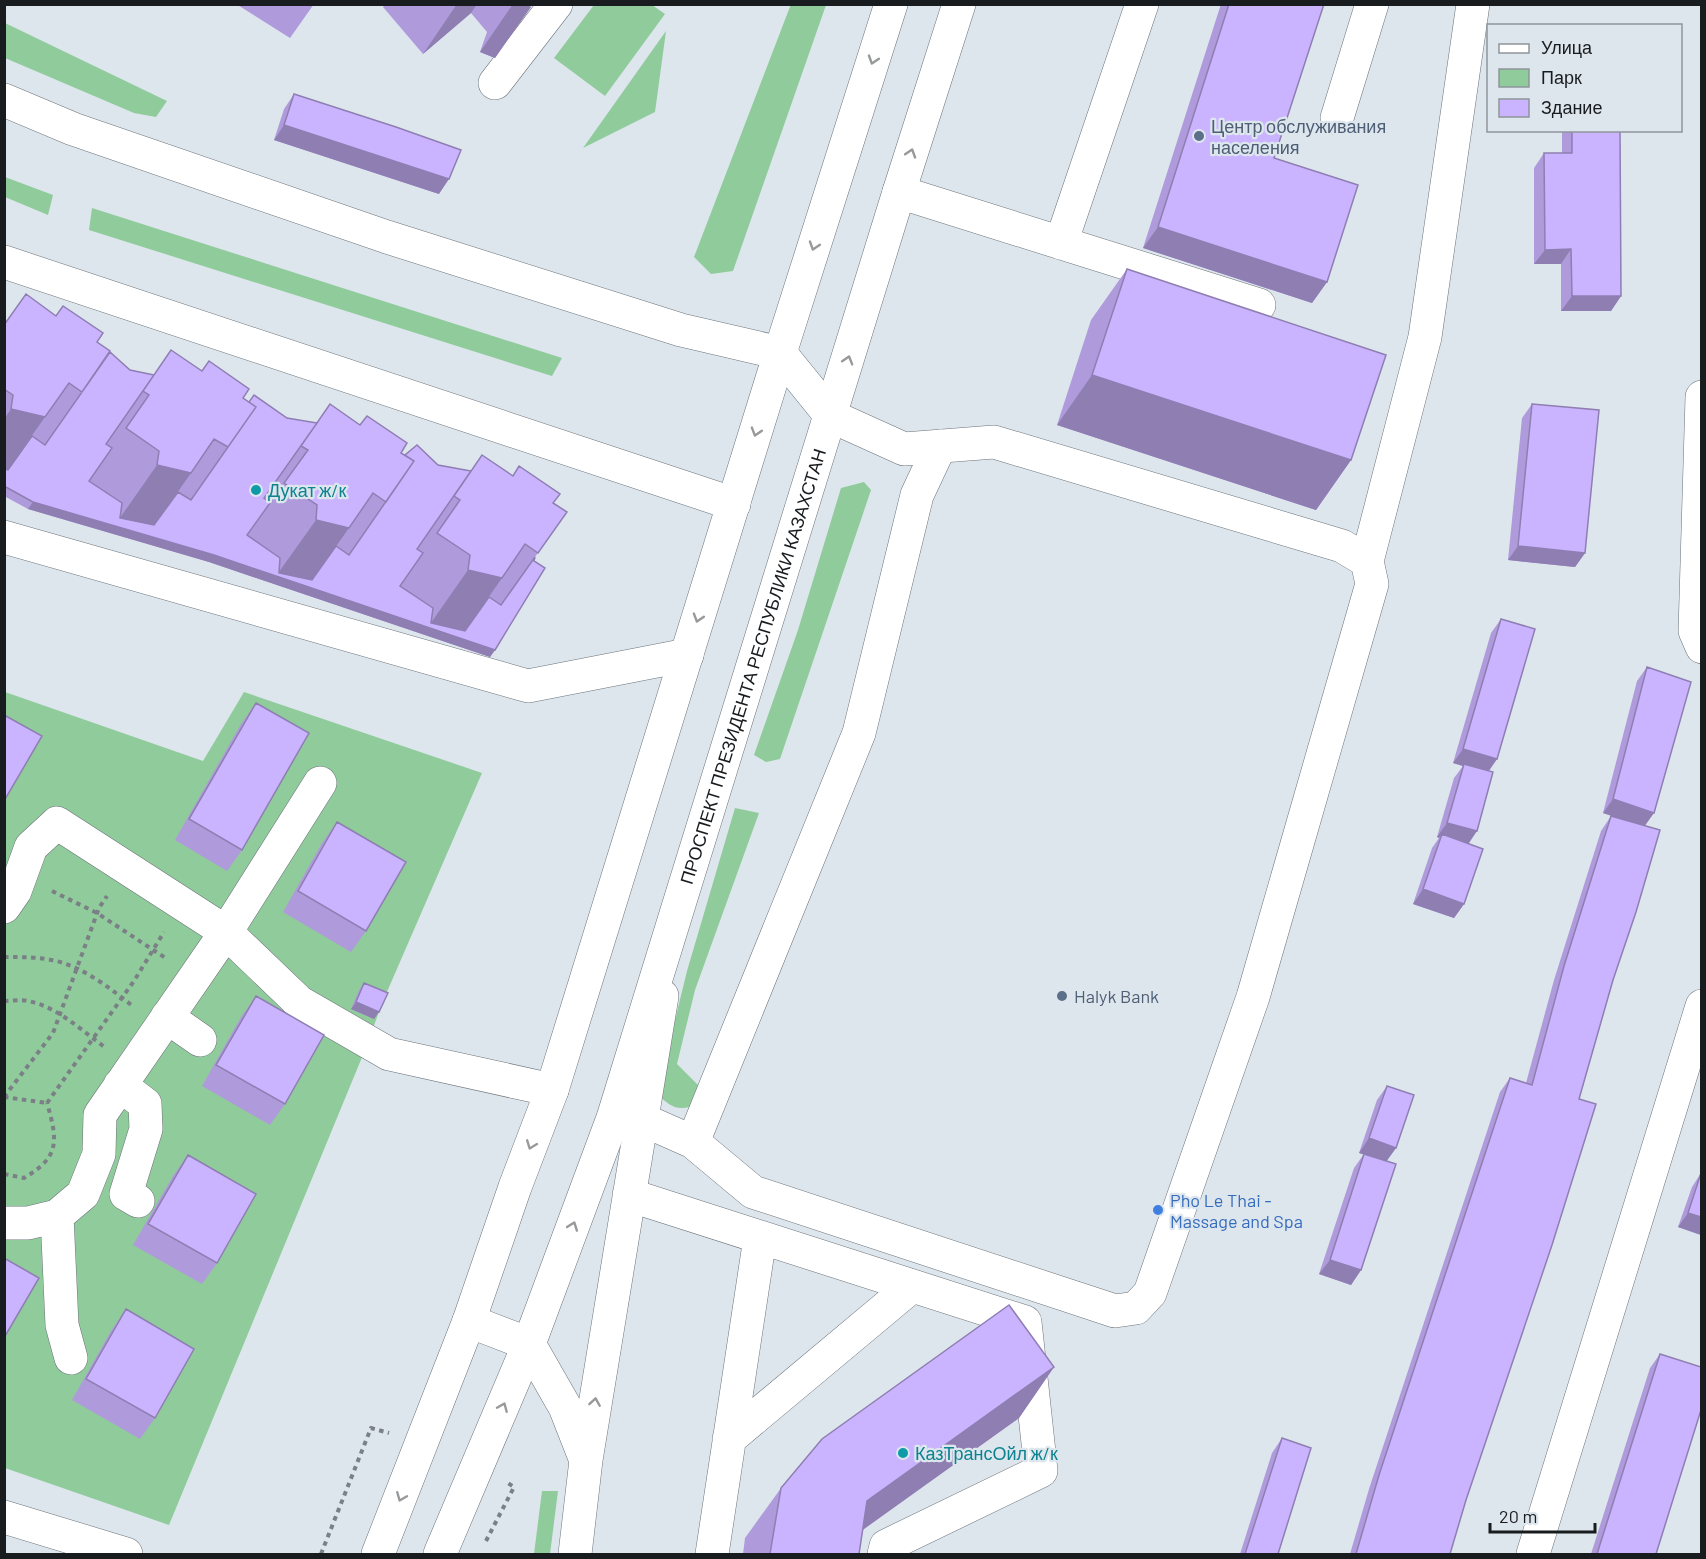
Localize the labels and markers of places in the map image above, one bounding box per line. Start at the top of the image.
place label: Центр обслуживания населения [1211,115,1386,158]
marker: Центр обслуживания населения [1192,129,1206,143]
place label: Дукат ж/к [268,479,347,501]
marker: Дукат ж/к [249,483,263,497]
place label: Halyk Bank [1074,985,1159,1007]
marker: Halyk Bank [1055,989,1069,1003]
place label: Pho Le Thai - Massage and Spa [1170,1189,1303,1232]
marker: Pho Le Thai - Massage and Spa [1151,1203,1165,1217]
place label: КазТрансОйл ж/к [915,1442,1058,1464]
marker: КазТрансОйл ж/к [896,1446,910,1460]

